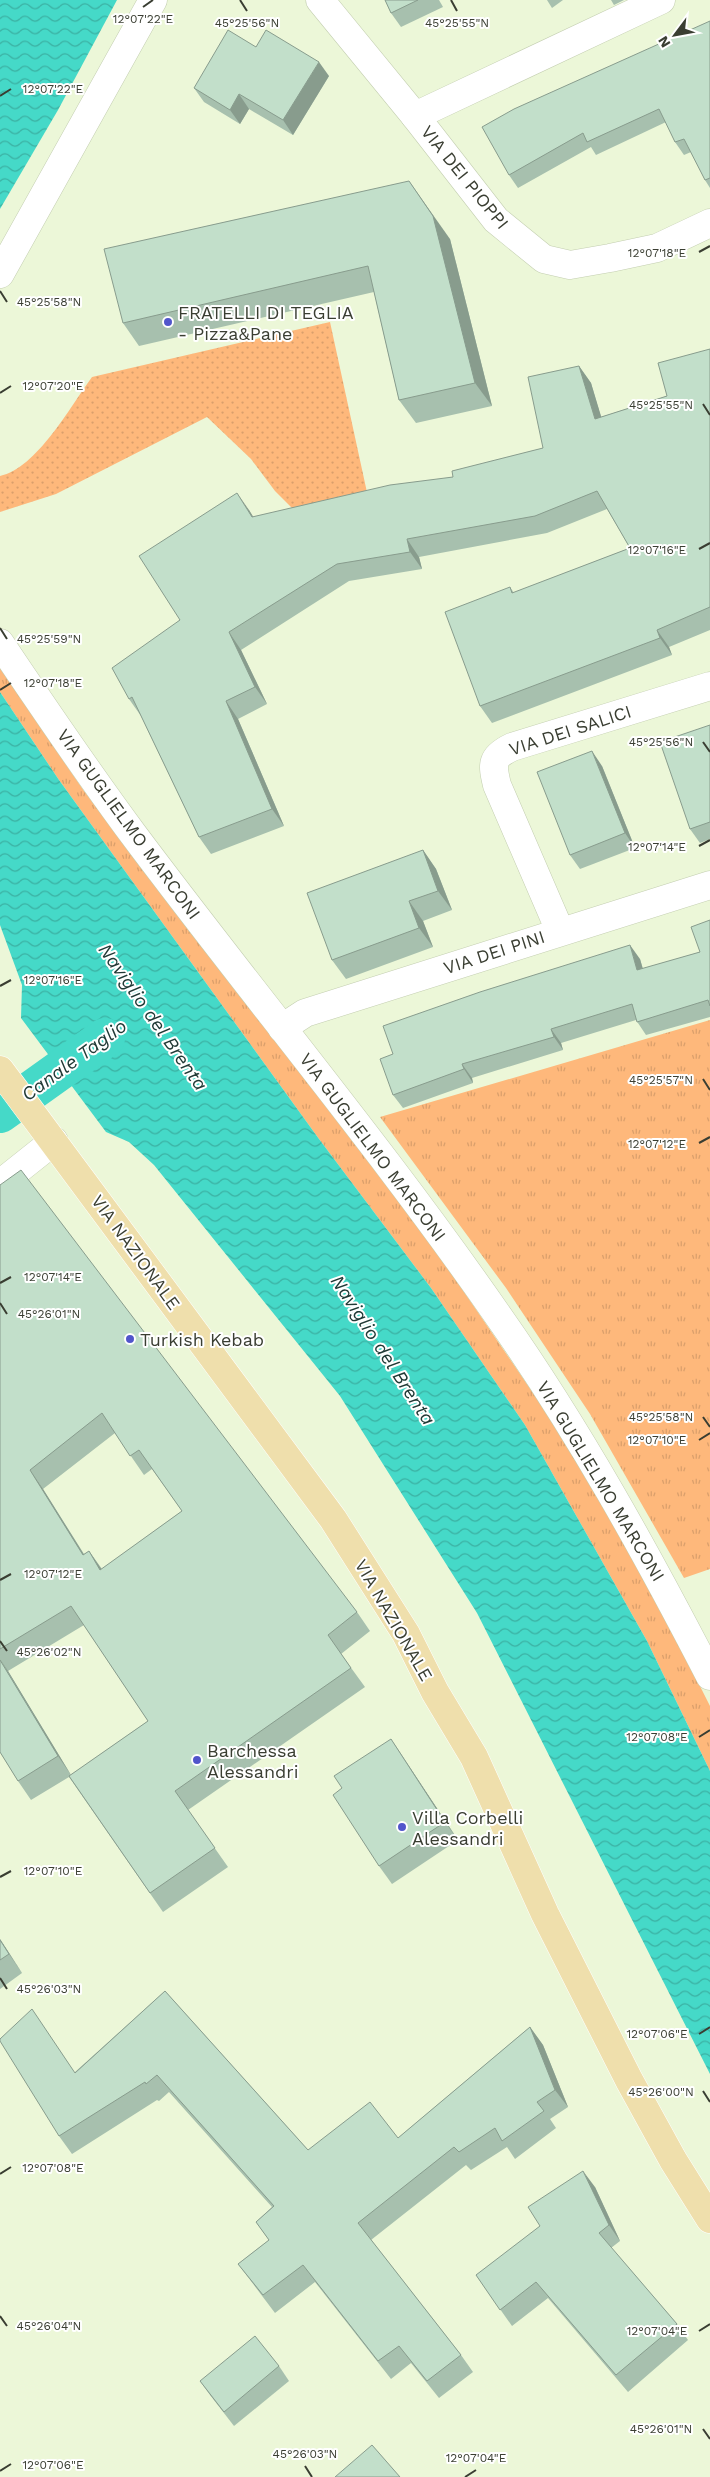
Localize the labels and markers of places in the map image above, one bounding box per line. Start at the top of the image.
place label: FRATELLI DI TEGLIA - Pizza&Pane [178,302,354,344]
marker: FRATELLI DI TEGLIA - Pizza&Pane [162,316,174,328]
place label: Turkish Kebab [140,1329,264,1350]
marker: Turkish Kebab [124,1333,136,1345]
place label: Barchessa Alessandri [207,1740,299,1782]
marker: Barchessa Alessandri [191,1754,203,1766]
place label: Villa Corbelli Alessandri [412,1807,523,1849]
marker: Villa Corbelli Alessandri [396,1821,408,1833]

